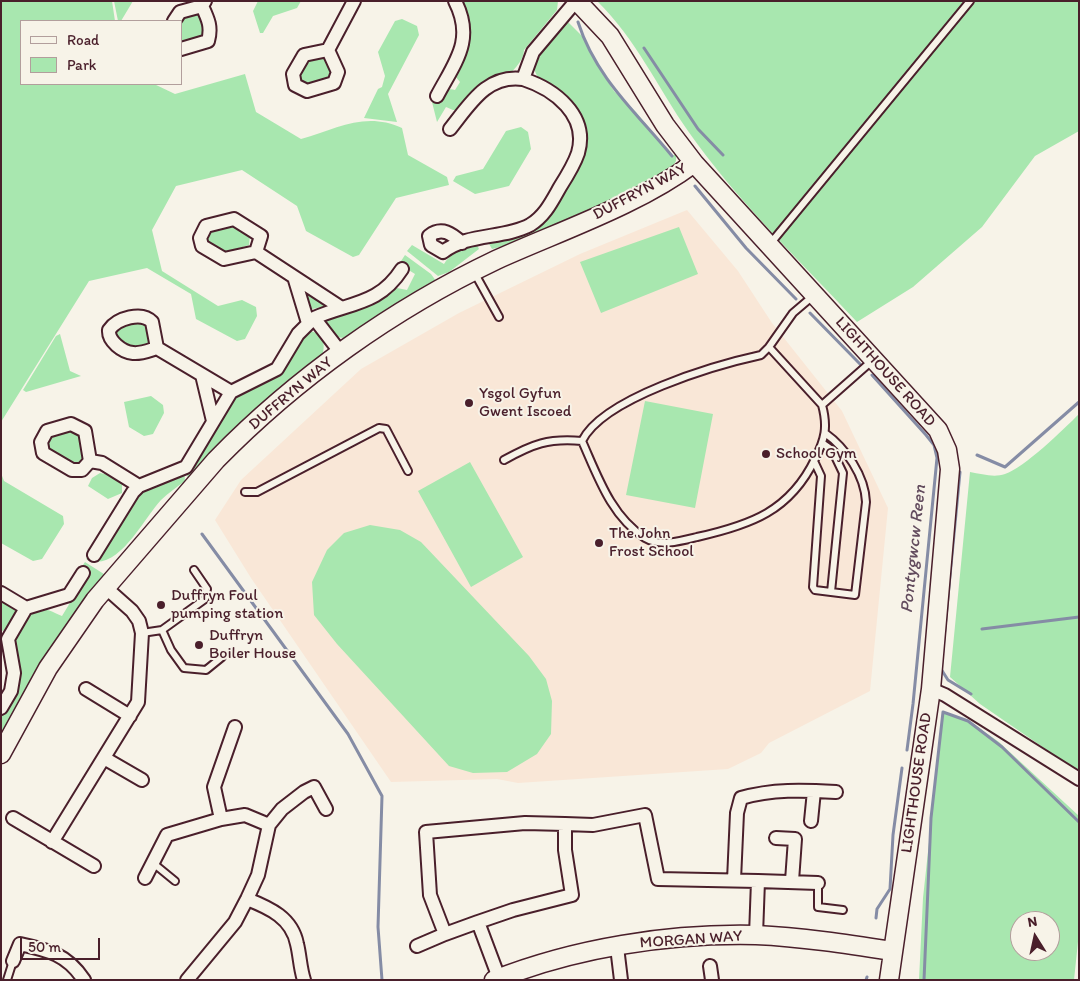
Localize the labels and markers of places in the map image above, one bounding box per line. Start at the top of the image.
place label: Ysgol Gyfun Gwent Iscoed [479,384,572,422]
marker: Ysgol Gyfun Gwent Iscoed [463,397,475,409]
place label: School Gym [776,444,857,464]
marker: School Gym [760,448,772,460]
place label: The John Frost School [609,524,694,562]
marker: The John Frost School [593,537,605,549]
place label: Duffryn Foul pumping station [171,586,283,624]
marker: Duffryn Foul pumping station [155,599,167,611]
place label: Duffryn Boiler House [209,626,296,664]
marker: Duffryn Boiler House [193,639,205,651]

